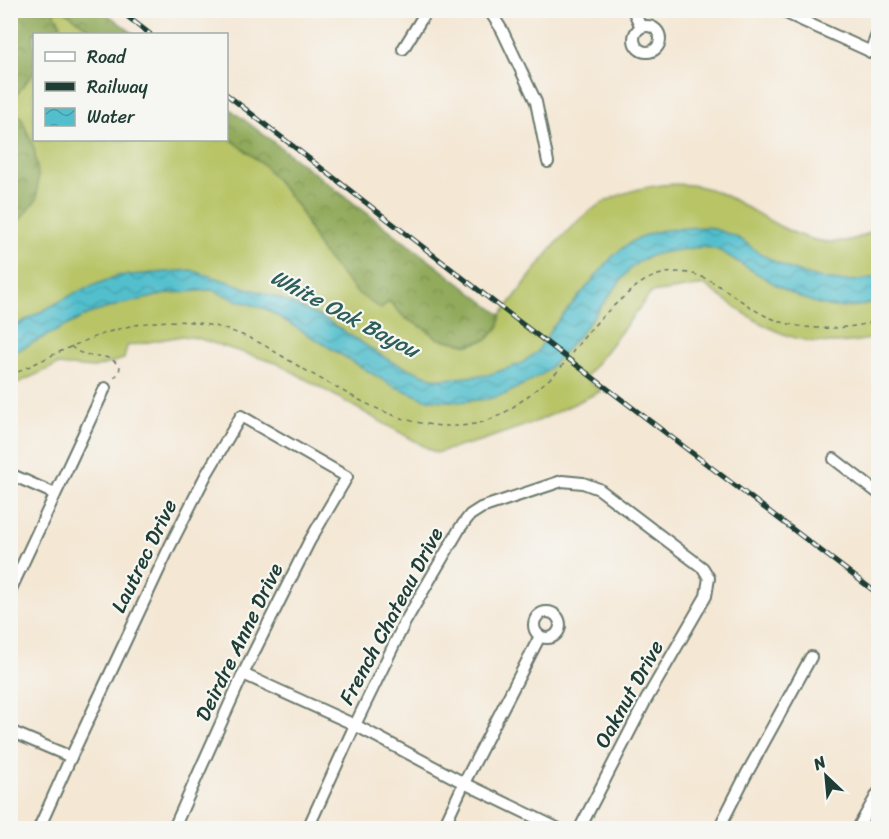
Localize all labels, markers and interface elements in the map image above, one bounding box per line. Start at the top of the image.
legend [33,33,228,141]
text: Road [87,41,127,73]
text: Railway [87,71,149,103]
text: Water [87,101,136,133]
water label: White Oak Bayou [264,258,429,370]
street label: Lautrec Drive [100,492,188,620]
street label: French Chateau Drive [328,520,454,712]
street label: Deirdre Anne Drive [184,556,294,728]
street label: Oaknut Drive [583,632,675,755]
north arrow [796,746,856,806]
text: N [807,747,832,779]

